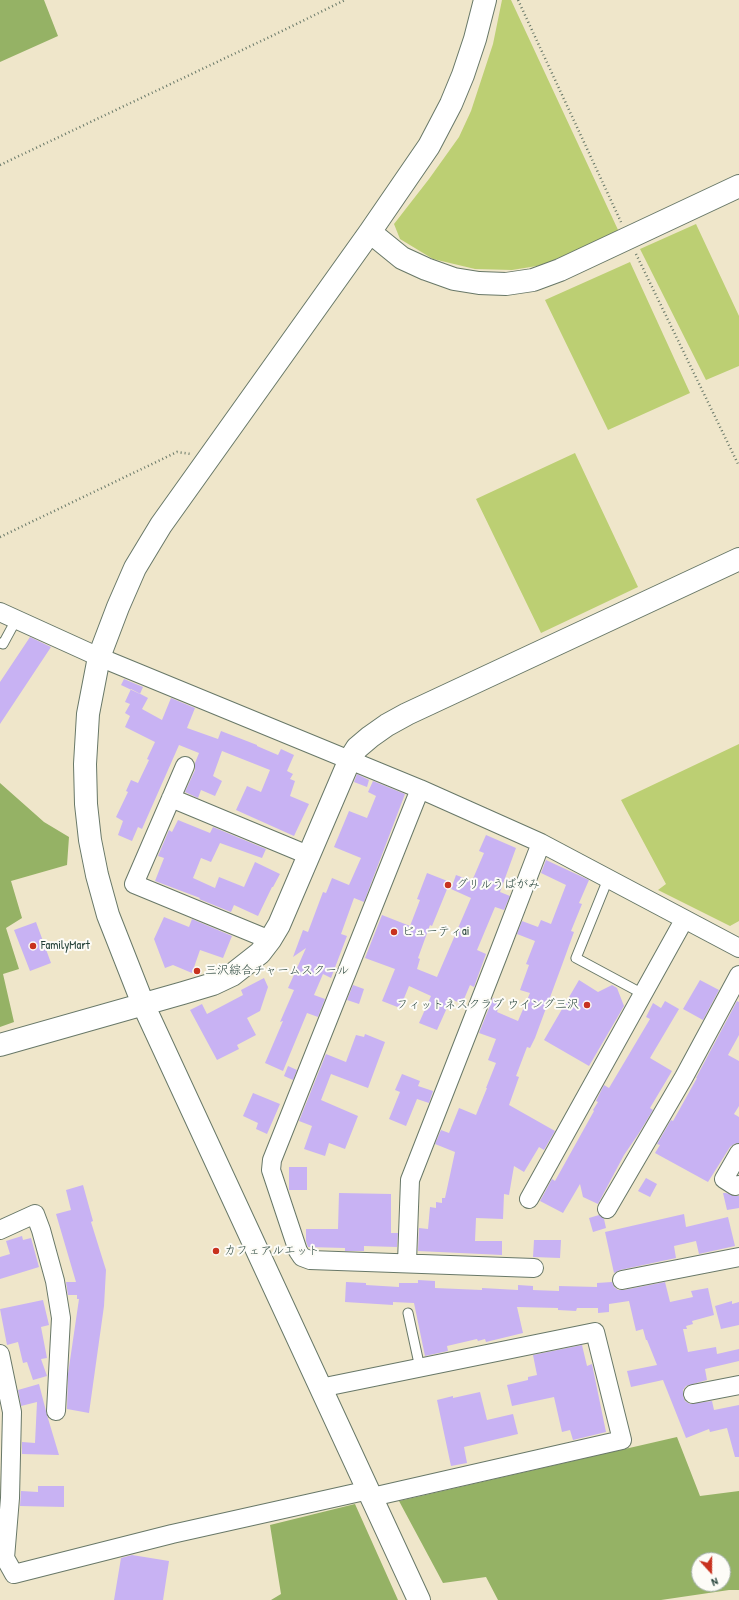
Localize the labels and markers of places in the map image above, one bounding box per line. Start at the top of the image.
place label: グリルうばがみ [456,878,540,892]
marker: グリルうばがみ [443,880,453,890]
place label: ビューティai [402,925,469,939]
marker: ビューティai [389,927,399,937]
place label: FamilyMart [41,939,90,953]
marker: FamilyMart [28,941,38,951]
place label: 三沢綜合チャームスクール [205,964,349,978]
marker: 三沢綜合チャームスクール [192,966,202,976]
place label: フィットネスクラブ ウイング三沢 [396,998,579,1012]
marker: フィットネスクラブ ウイング三沢 [582,1000,592,1010]
place label: カフェアルエット [224,1244,320,1258]
marker: カフェアルエット [211,1246,221,1256]

